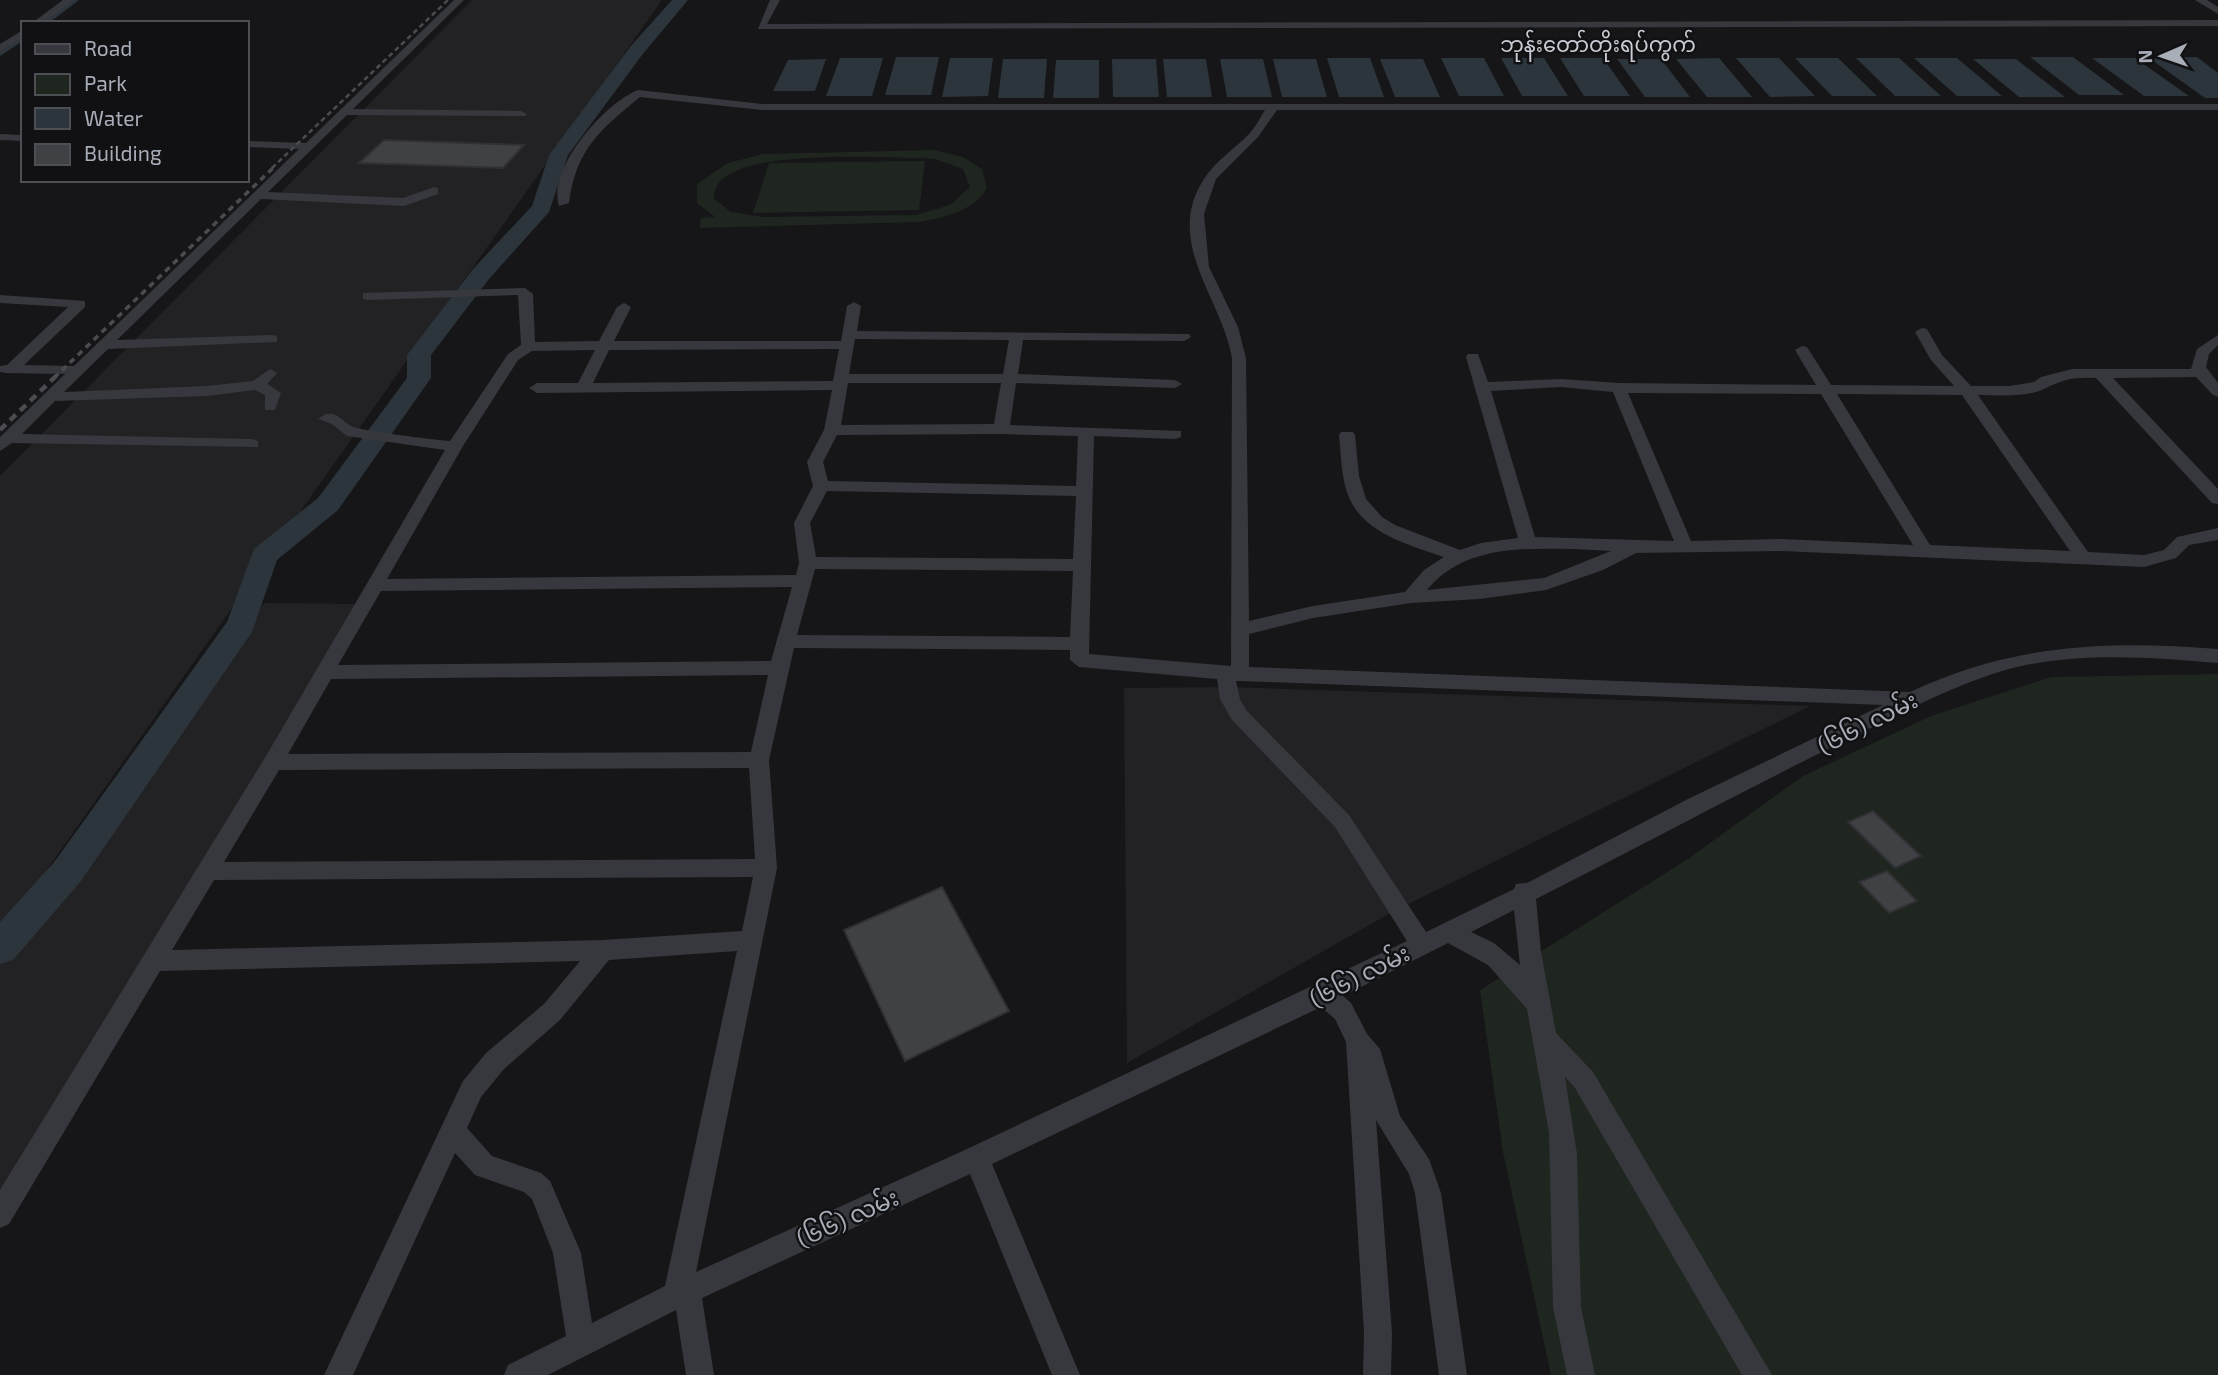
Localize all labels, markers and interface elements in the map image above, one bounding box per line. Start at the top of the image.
legend [21,21,248,182]
north arrow [2127,21,2197,91]
district label: ဘုန်းတော်တိုးရပ်ကွက် [1500,29,1696,62]
text: Road [84,35,132,60]
text: N [2133,49,2156,64]
text: Park [84,70,127,95]
text: Water [84,105,143,130]
text: Building [84,140,162,165]
street label: (၆၆) လမ်း [1812,684,1922,760]
street label: (၆၆) လမ်း [1304,937,1414,1013]
street label: (၆၆) လမ်း [791,1182,903,1252]

